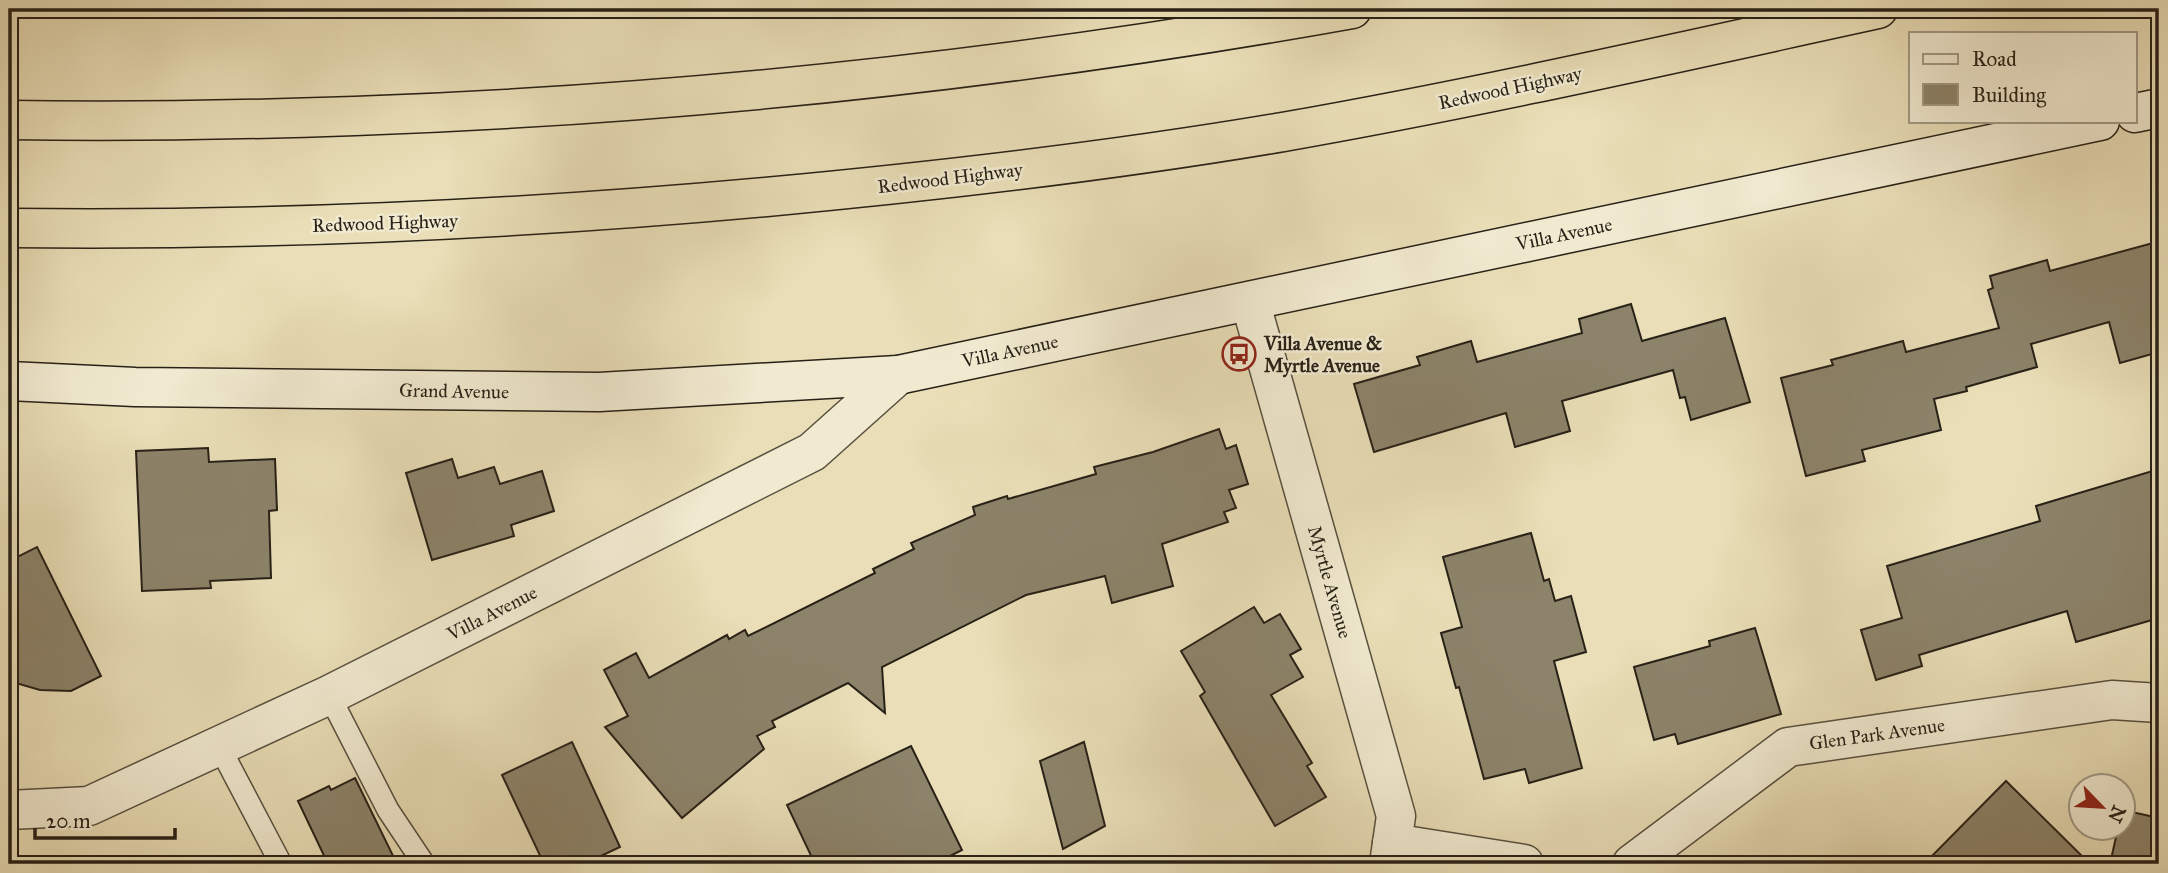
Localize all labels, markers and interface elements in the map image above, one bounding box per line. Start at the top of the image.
legend [1909,32,2136,122]
text: Road [1972,46,2017,72]
street label: Redwood Highway [1436,61,1585,115]
text: Building [1972,82,2046,108]
street label: Redwood Highway [876,158,1025,199]
street label: Redwood Highway [312,209,459,238]
street label: Villa Avenue [1513,213,1614,256]
street label: Villa Avenue [959,330,1060,373]
place label: Villa Avenue & Myrtle Avenue [1263,332,1382,378]
bus stop icon: Villa Avenue & Myrtle Avenue [1220,335,1258,373]
street label: Grand Avenue [399,379,509,403]
street label: Myrtle Avenue [1303,523,1357,641]
street label: Villa Avenue [442,581,541,646]
street label: Glen Park Avenue [1808,713,1946,755]
north arrow [2066,772,2136,842]
scale bar [35,796,175,840]
text: N [2103,802,2131,826]
text: 20 m [46,808,91,834]

